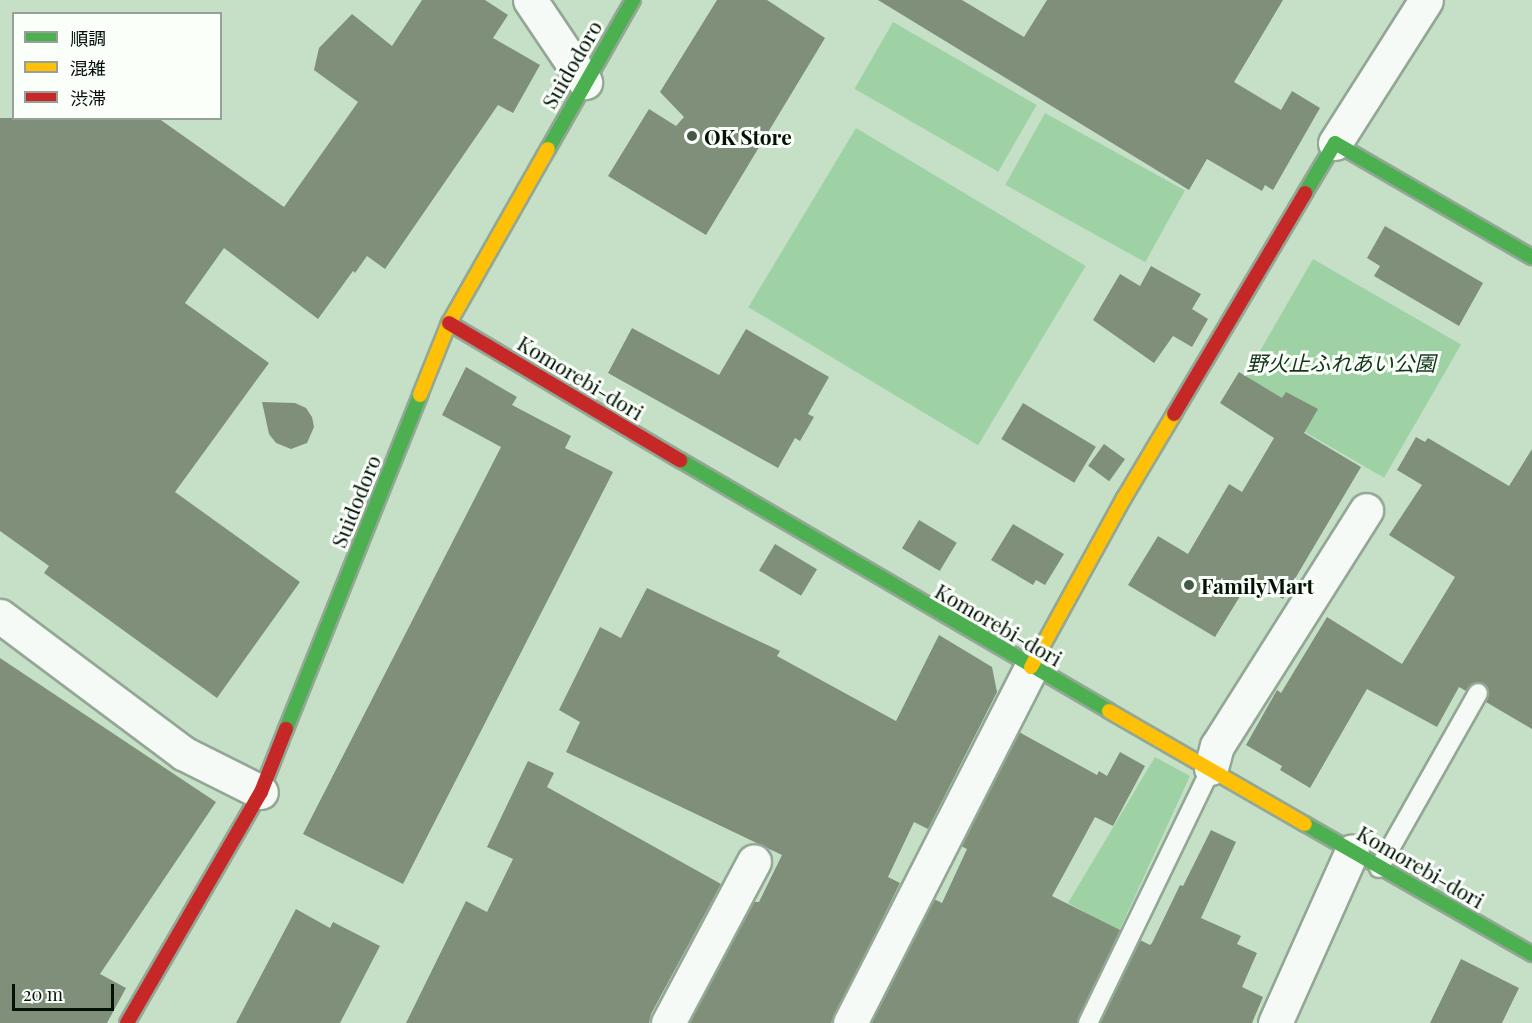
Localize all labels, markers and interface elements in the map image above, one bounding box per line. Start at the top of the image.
legend [12,12,222,120]
street label: Suidodoro [536,15,606,113]
text: 順調 [70,26,106,50]
text: 混雑 [70,56,106,80]
text: 渋滞 [70,86,106,110]
place label: OK Store [704,123,792,149]
marker: OK Store [685,129,699,143]
street label: Komorebi-dori [514,330,648,424]
park label: 野火止ふれあい公園 [1247,349,1435,375]
street label: Suidodoro [325,451,385,551]
place label: FamilyMart [1201,572,1314,598]
street label: Komorebi-dori [931,578,1067,670]
marker: FamilyMart [1182,578,1196,592]
street label: Komorebi-dori [1353,820,1489,912]
scale bar [15,972,117,1010]
text: 20 m [23,982,63,1006]

